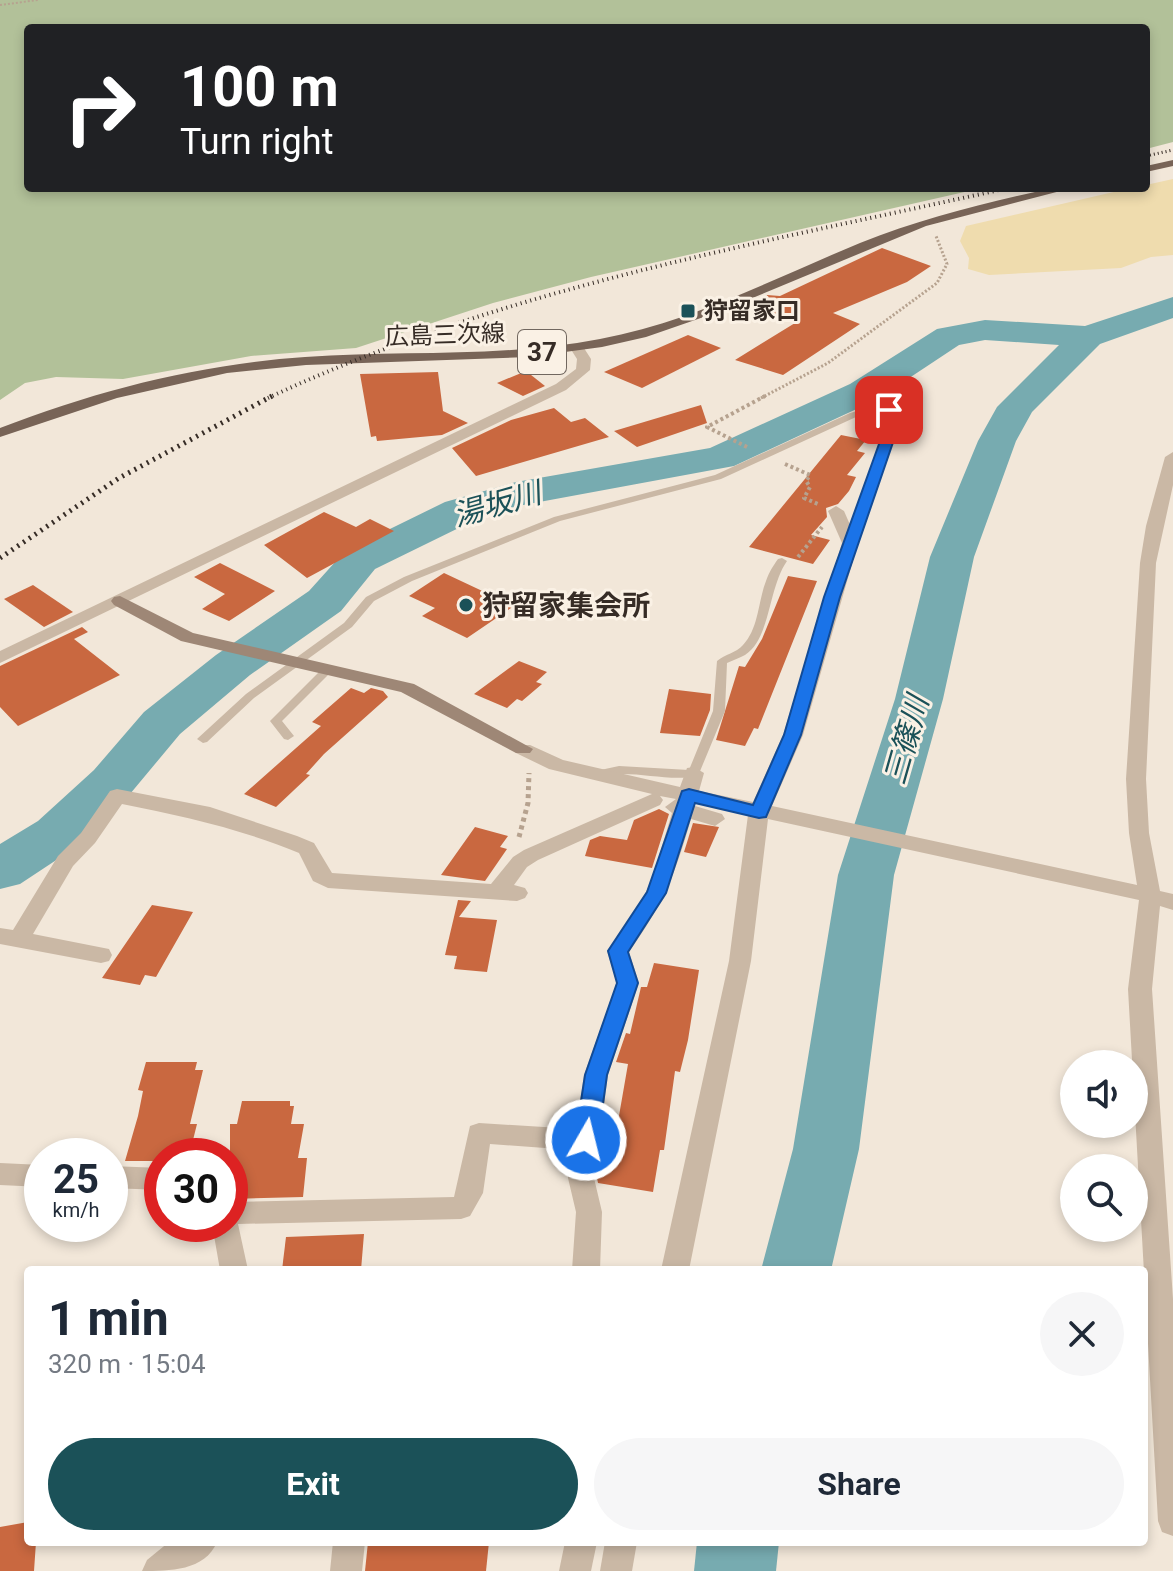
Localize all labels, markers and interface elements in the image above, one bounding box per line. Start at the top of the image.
text: 100 m [180,54,339,120]
icon: right [48,56,152,160]
text: Turn right [180,121,333,163]
place label: 狩留家口 [704,297,800,325]
marker: 狩留家口 [679,302,697,320]
street label: 広島三次線 [385,319,505,351]
road number: 37 [518,330,566,374]
pin [855,376,923,444]
icon: arrive [867,388,911,432]
water label: 湯坂川 [449,474,548,533]
place label: 狩留家集会所 [482,589,650,622]
marker: 狩留家集会所 [457,596,475,614]
water label: 三篠川 [877,689,936,788]
map controls [1060,1050,1148,1242]
button: sound [1060,1050,1148,1138]
position arrow [544,1098,628,1182]
speed limit sign: 30 [144,1138,248,1242]
button: search [1060,1154,1148,1242]
text: 25 [53,1156,99,1203]
text: km/h [53,1198,99,1222]
text: 1 min [48,1290,169,1347]
button: close [1040,1292,1124,1376]
text: 320 m · 15:04 [48,1349,206,1379]
button: Exit [48,1438,578,1530]
button: Share [594,1438,1124,1530]

